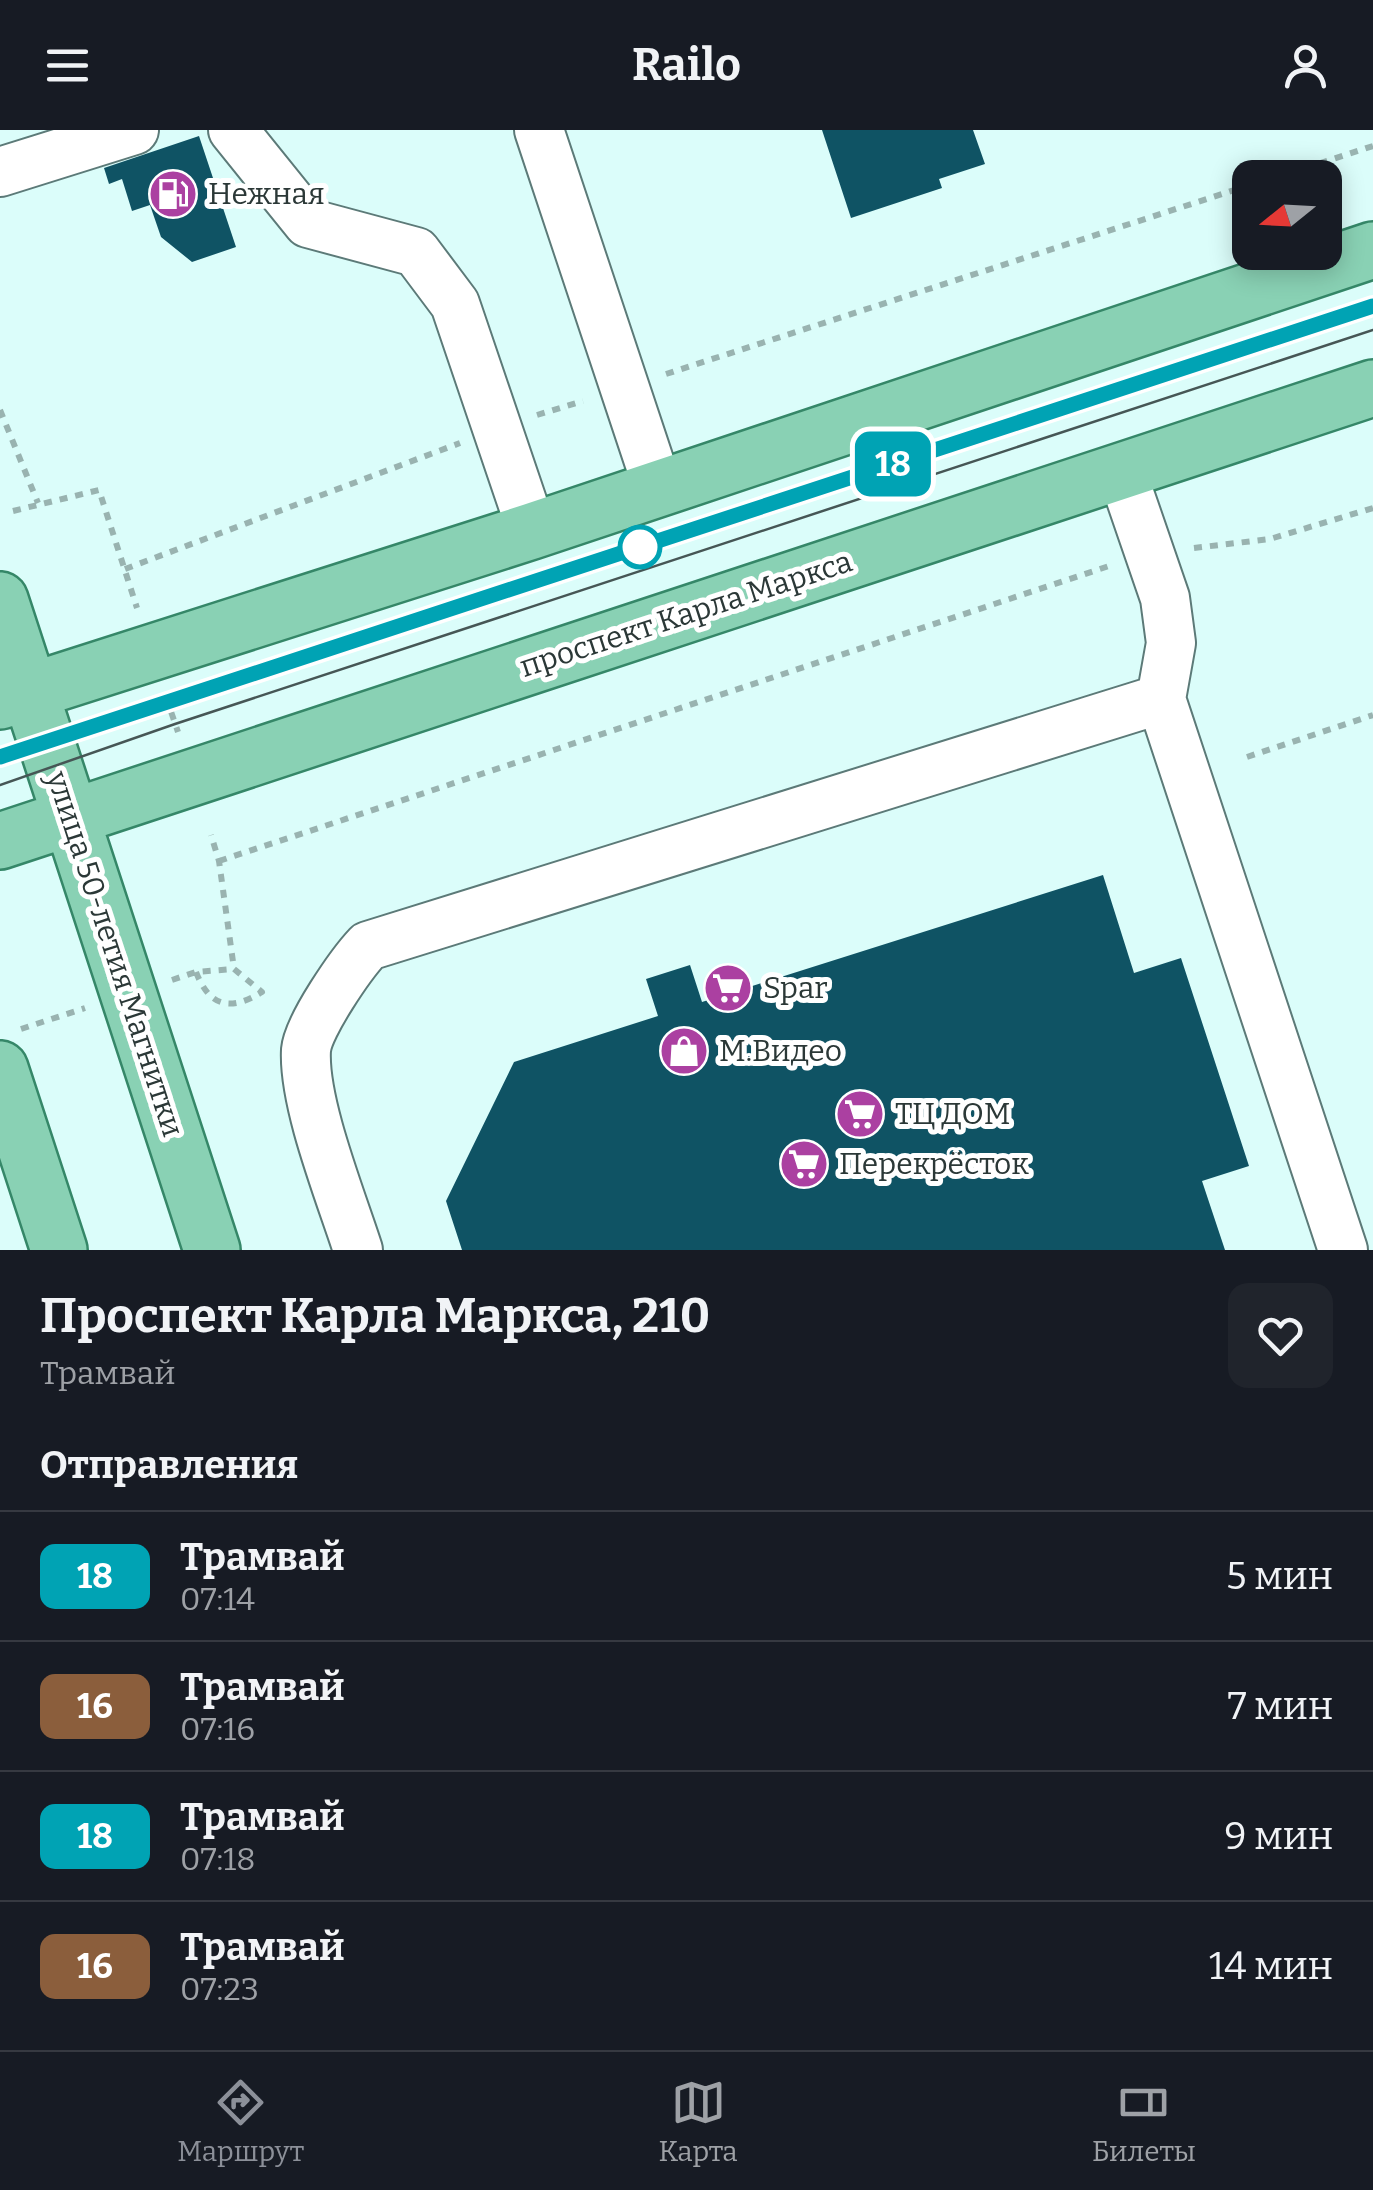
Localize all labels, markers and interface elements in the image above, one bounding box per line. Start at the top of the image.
icon: menu [40,38,95,93]
text: Railo [632,38,741,92]
icon: person [1278,38,1333,93]
north arrow [1232,160,1342,270]
map controls [1232,160,1342,270]
fuel station icon: Нежная [147,168,199,220]
place label: Нежная [208,176,325,212]
line badge: 18 [848,432,938,496]
text: 18 [875,443,911,485]
unlabelled marker [619,526,661,568]
street label: проспект Карла Маркса [515,543,857,685]
street label: улица 50-летия Магнитки [39,766,191,1141]
supermarket icon: Spar [702,962,754,1014]
place label: Spar [763,970,828,1006]
shop icon: М.Видео [658,1025,710,1077]
place label: М.Видео [719,1033,842,1069]
supermarket icon: ТЦ ДОМ [834,1088,886,1140]
place label: ТЦ ДОМ [895,1096,1010,1132]
supermarket icon: Перекрёсток [778,1138,830,1190]
place label: Перекрёсток [839,1146,1029,1182]
button: heart [1228,1283,1333,1388]
text: Проспект Карла Маркса, 210 [40,1287,710,1345]
text: Трамвай [40,1354,175,1392]
text: Отправления [40,1442,298,1488]
text: Трамвай [180,1534,345,1580]
text: 5 мин [1226,1553,1333,1599]
text: 18 [77,1555,113,1597]
text: 07:14 [180,1580,255,1618]
text: Трамвай [180,1664,345,1710]
text: 7 мин [1227,1683,1333,1729]
text: 16 [77,1685,113,1727]
text: 07:16 [180,1710,255,1748]
text: Трамвай [180,1794,345,1840]
text: 9 мин [1224,1813,1333,1859]
text: 18 [77,1815,113,1857]
text: 07:18 [180,1840,256,1878]
text: Трамвай [180,1924,345,1970]
text: 14 мин [1209,1943,1333,1989]
text: 16 [77,1945,113,1987]
text: 07:23 [180,1970,259,2008]
tab: Маршрут [177,2075,304,2168]
tab: Карта [659,2075,738,2168]
tab: Билеты [1092,2075,1196,2168]

